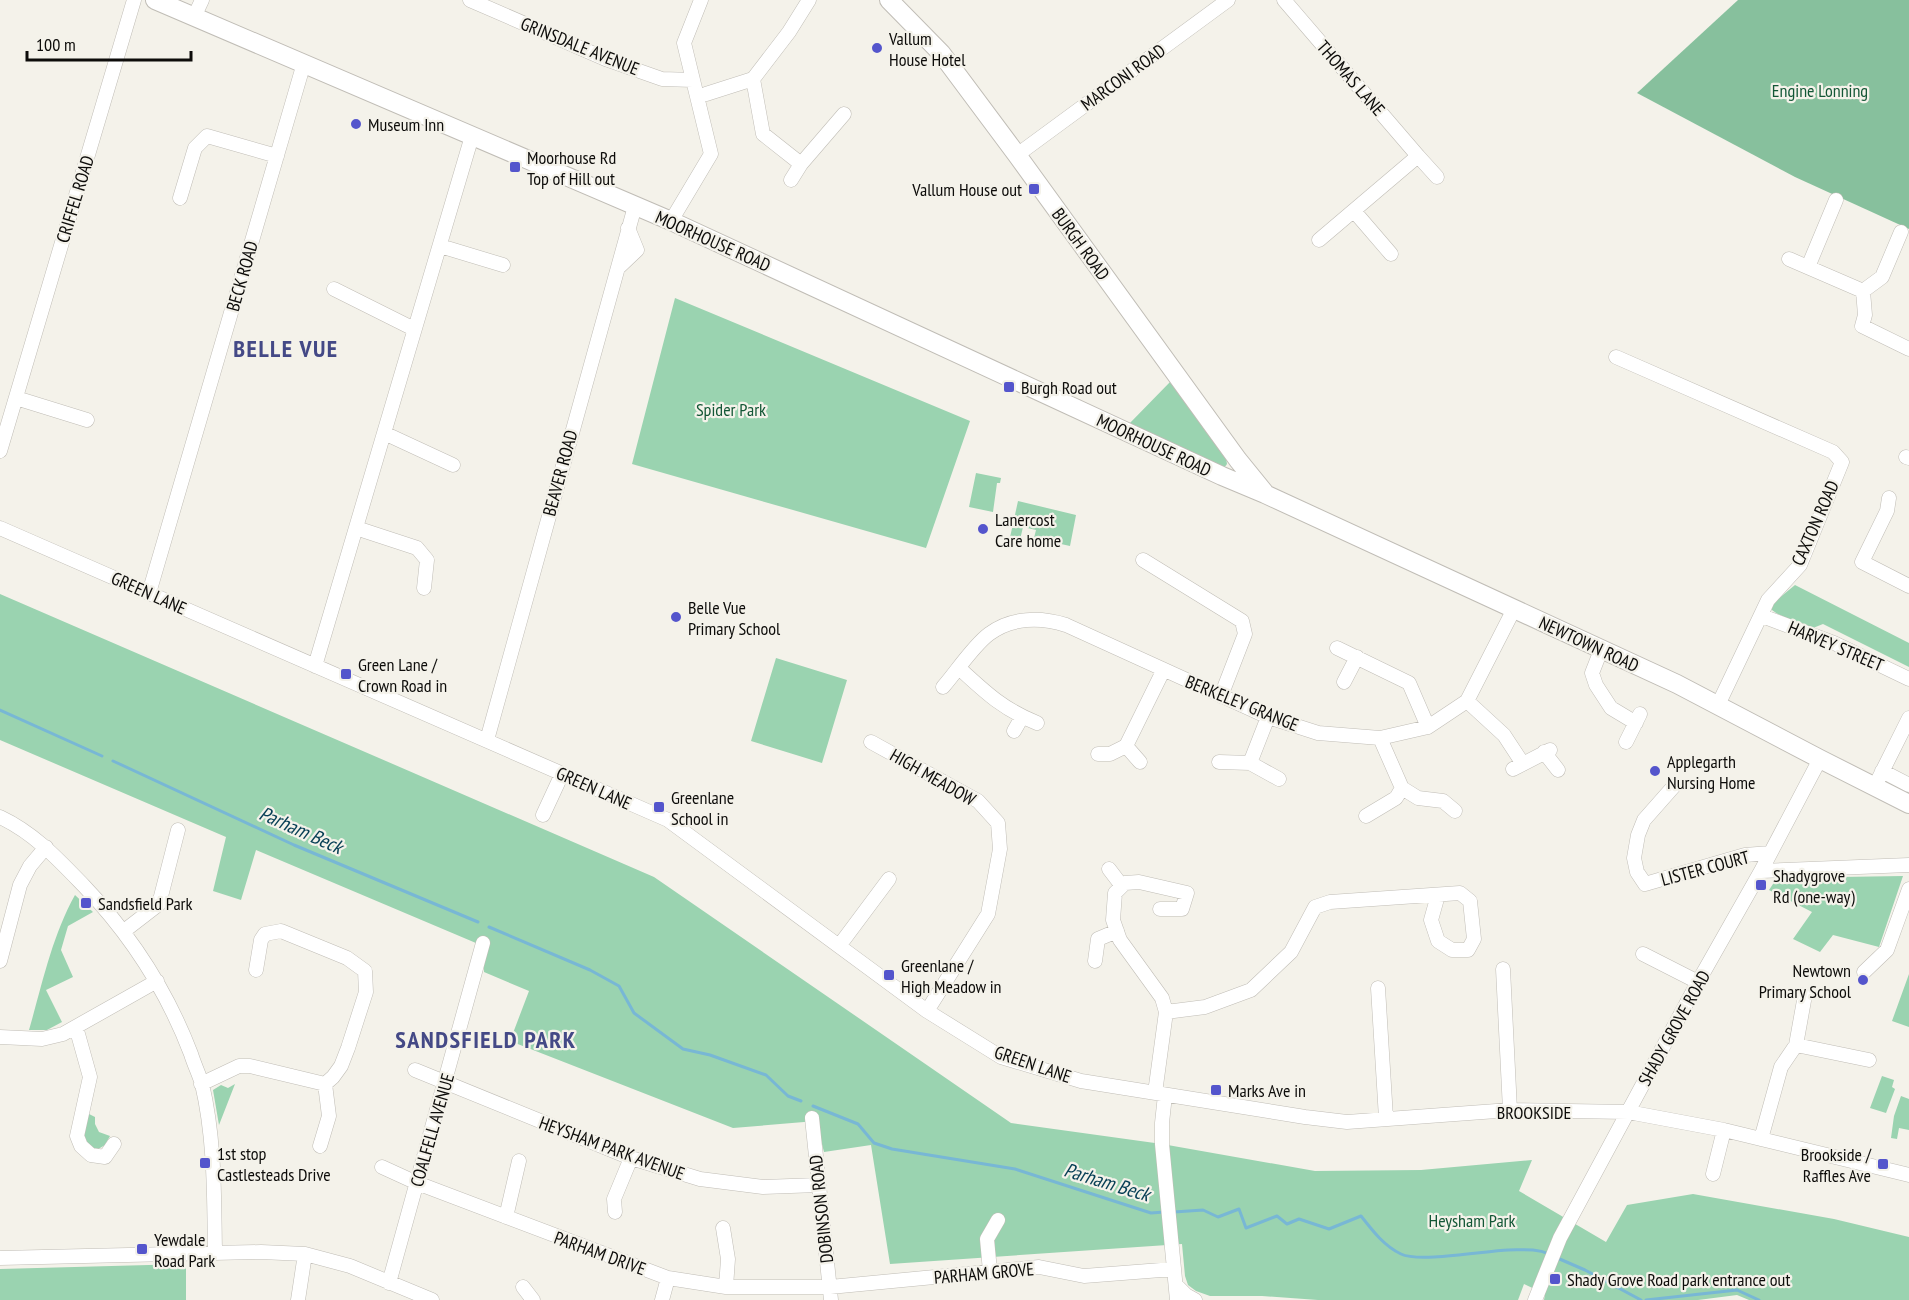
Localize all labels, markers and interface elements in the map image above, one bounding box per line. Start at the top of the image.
street label: GRINSDALE AVENUE [517,12,643,80]
scale bar [27,24,190,62]
place label: Vallum House Hotel [888,27,966,71]
text: 100 m [36,33,76,56]
street label: THOMAS LANE [1312,36,1390,120]
street label: MARCONI ROAD [1076,39,1170,115]
marker: Vallum House Hotel [870,41,884,55]
park label: Engine Lonning [1772,79,1868,102]
place label: Museum Inn [368,113,444,136]
marker: Museum Inn [349,117,363,131]
place label: Moorhouse Rd Top of Hill out [527,146,616,190]
street label: CRIFFEL ROAD [51,153,99,245]
marker: Moorhouse Rd Top of Hill out [508,160,522,174]
place label: Vallum House out [911,178,1022,201]
marker: Vallum House out [1027,182,1041,196]
street label: BURGH ROAD [1047,203,1115,285]
street label: MOORHOUSE ROAD [652,205,774,277]
street label: BECK ROAD [221,238,263,314]
district label: BELLE VUE [233,333,339,364]
place label: Burgh Road out [1021,376,1117,399]
marker: Burgh Road out [1002,380,1016,394]
park label: Spider Park [696,398,766,421]
street label: MOORHOUSE ROAD [1093,408,1215,482]
street label: BEAVER ROAD [537,427,583,519]
street label: CAXTON ROAD [1786,477,1844,569]
place label: Lanercost Care home [995,508,1061,552]
marker: Lanercost Care home [976,522,990,536]
street label: GREEN LANE [108,566,190,620]
place label: Belle Vue Primary School [688,596,781,640]
marker: Belle Vue Primary School [669,610,683,624]
street label: NEWTOWN ROAD [1535,611,1643,677]
street label: HARVEY STREET [1785,616,1887,676]
place label: Green Lane / Crown Road in [358,653,447,697]
marker: Green Lane / Crown Road in [339,667,353,681]
street label: BERKELEY GRANGE [1182,670,1302,736]
street label: HIGH MEADOW [886,743,980,811]
place label: Applegarth Nursing Home [1667,750,1756,794]
street label: GREEN LANE [553,761,635,815]
marker: Applegarth Nursing Home [1648,764,1662,778]
place label: Greenlane School in [671,786,734,830]
water label: Parham Beck [255,800,349,861]
marker: Greenlane School in [652,800,666,814]
street label: LISTER COURT [1658,845,1752,891]
place label: Shadygrove Rd (one-way) [1773,864,1855,908]
marker: Shadygrove Rd (one-way) [1754,878,1768,892]
place label: Sandsfield Park [98,892,193,915]
marker: Sandsfield Park [79,896,93,910]
place label: Greenlane / High Meadow in [901,954,1001,998]
place label: Newtown Primary School [1759,959,1852,1003]
street label: SHADY GROVE ROAD [1633,966,1715,1090]
marker: Greenlane / High Meadow in [882,968,896,982]
marker: Newtown Primary School [1856,973,1870,987]
district label: SANDSFIELD PARK [395,1024,577,1055]
street label: GREEN LANE [991,1040,1075,1088]
street label: COALFELL AVENUE [405,1071,459,1189]
place label: Marks Ave in [1228,1079,1306,1102]
marker: Marks Ave in [1209,1083,1223,1097]
street label: BROOKSIDE [1497,1101,1571,1124]
street label: HEYSHAM PARK AVENUE [536,1111,688,1185]
place label: 1st stop Castlesteads Drive [217,1142,331,1186]
place label: Brookside / Raffles Ave [1801,1143,1872,1187]
street label: DOBINSON ROAD [804,1154,838,1264]
marker: 1st stop Castlesteads Drive [198,1156,212,1170]
water label: Parham Beck [1061,1157,1155,1208]
marker: Brookside / Raffles Ave [1876,1157,1890,1171]
park label: Heysham Park [1428,1209,1516,1232]
street label: PARHAM DRIVE [551,1226,649,1280]
place label: Yewdale Road Park [154,1228,215,1272]
marker: Yewdale Road Park [135,1242,149,1256]
street label: PARHAM GROVE [933,1257,1035,1289]
place label: Shady Grove Road park entrance out [1567,1268,1790,1291]
marker: Shady Grove Road park entrance out [1548,1272,1562,1286]

